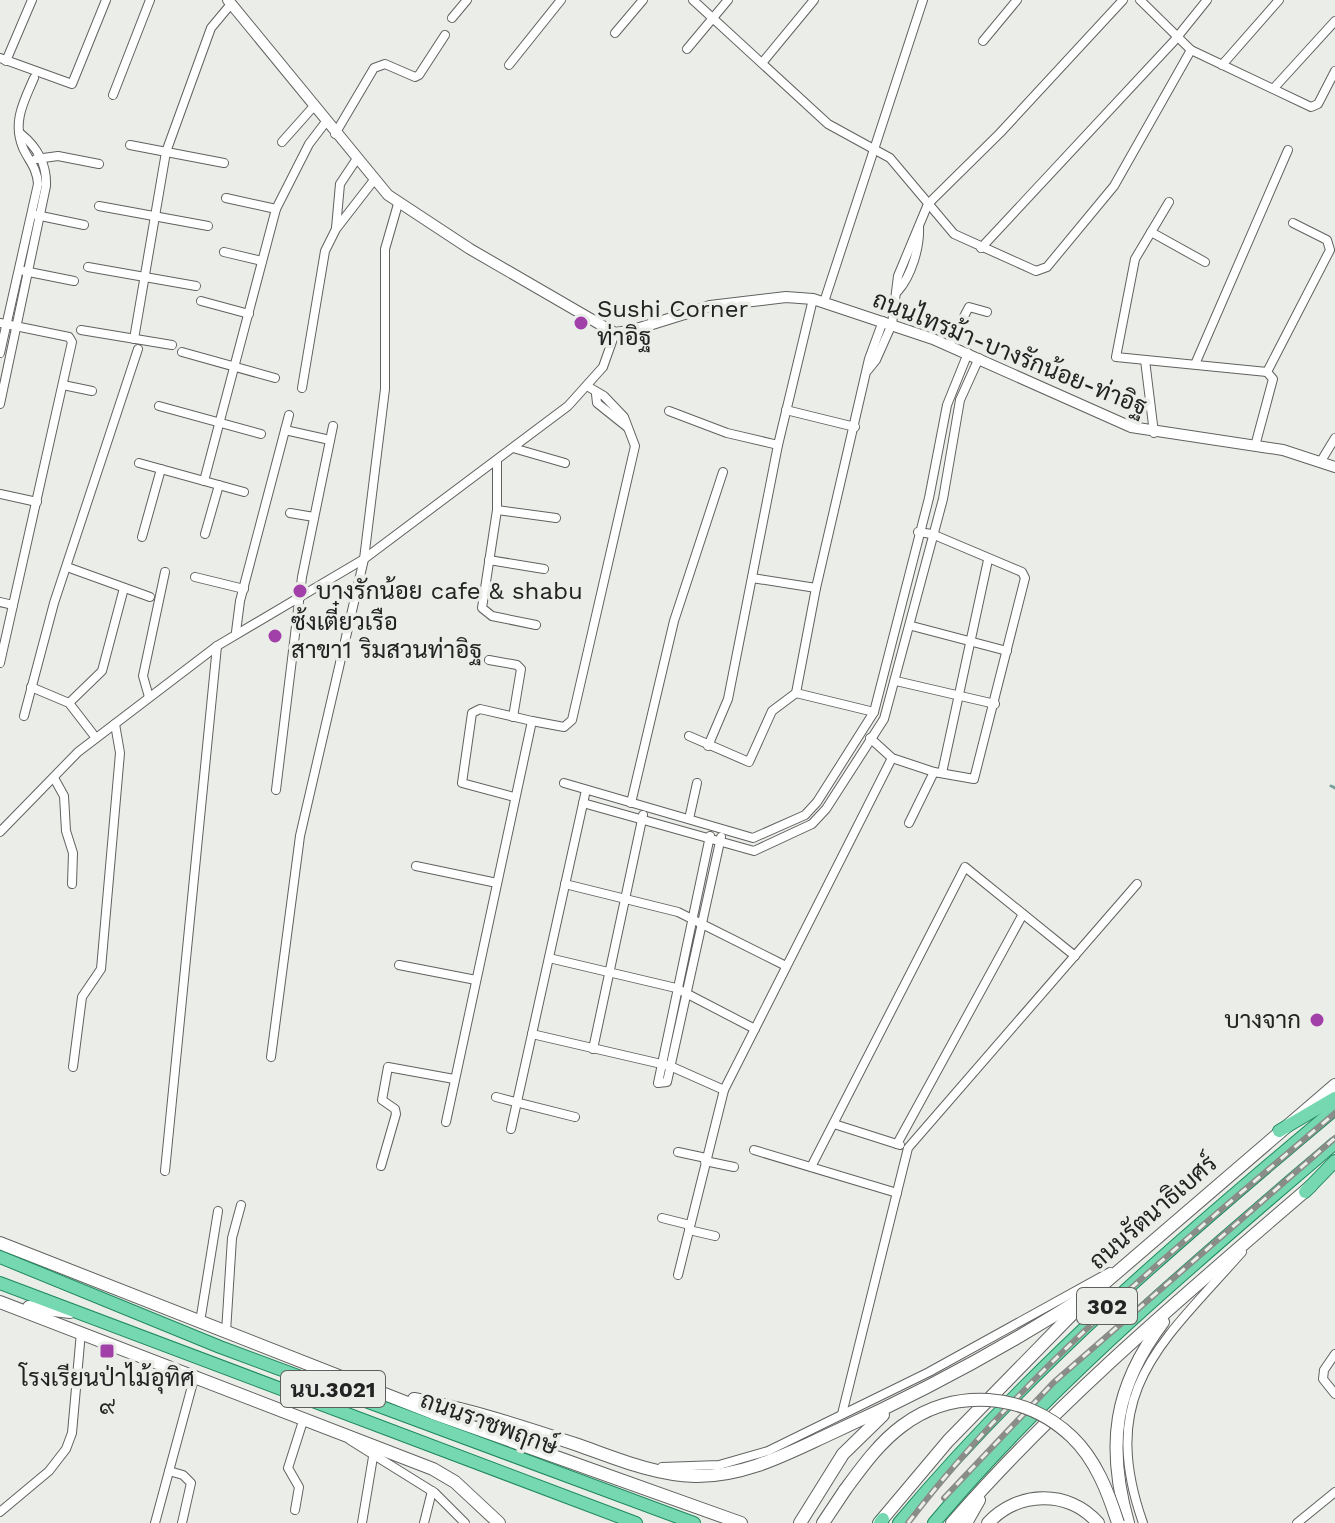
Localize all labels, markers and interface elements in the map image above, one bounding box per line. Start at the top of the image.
street label: ถนนไทรม้า-บางรักน้อย-ท่าอิฐ [868,283,1152,423]
place label: Sushi Corner ท่าอิฐ [597,295,749,353]
marker: Sushi Corner ท่าอิฐ [572,314,590,332]
place label: บางรักน้อย cafe & shabu [316,576,583,605]
marker: บางรักน้อย cafe & shabu [291,582,309,600]
place label: ซ้งเตี๋ยวเรือ สาขา1 ริมสวนท่าอิฐ [291,600,482,666]
marker: ซ้งเตี๋ยวเรือ สาขา1 ริมสวนท่าอิฐ [266,627,284,645]
place label: บางจาก [1224,1006,1301,1034]
marker: บางจาก [1308,1011,1326,1029]
street label: ถนนรัตนาธิเบศร์ [1082,1148,1222,1275]
road number: 302 [1077,1288,1137,1324]
marker: โรงเรียนป่าไม้อุทิศ ๙ [98,1342,116,1360]
place label: โรงเรียนป่าไม้อุทิศ ๙ [17,1362,195,1420]
road number: นบ.3021 [281,1371,385,1407]
street label: ถนนราชพฤกษ์ [417,1383,563,1461]

